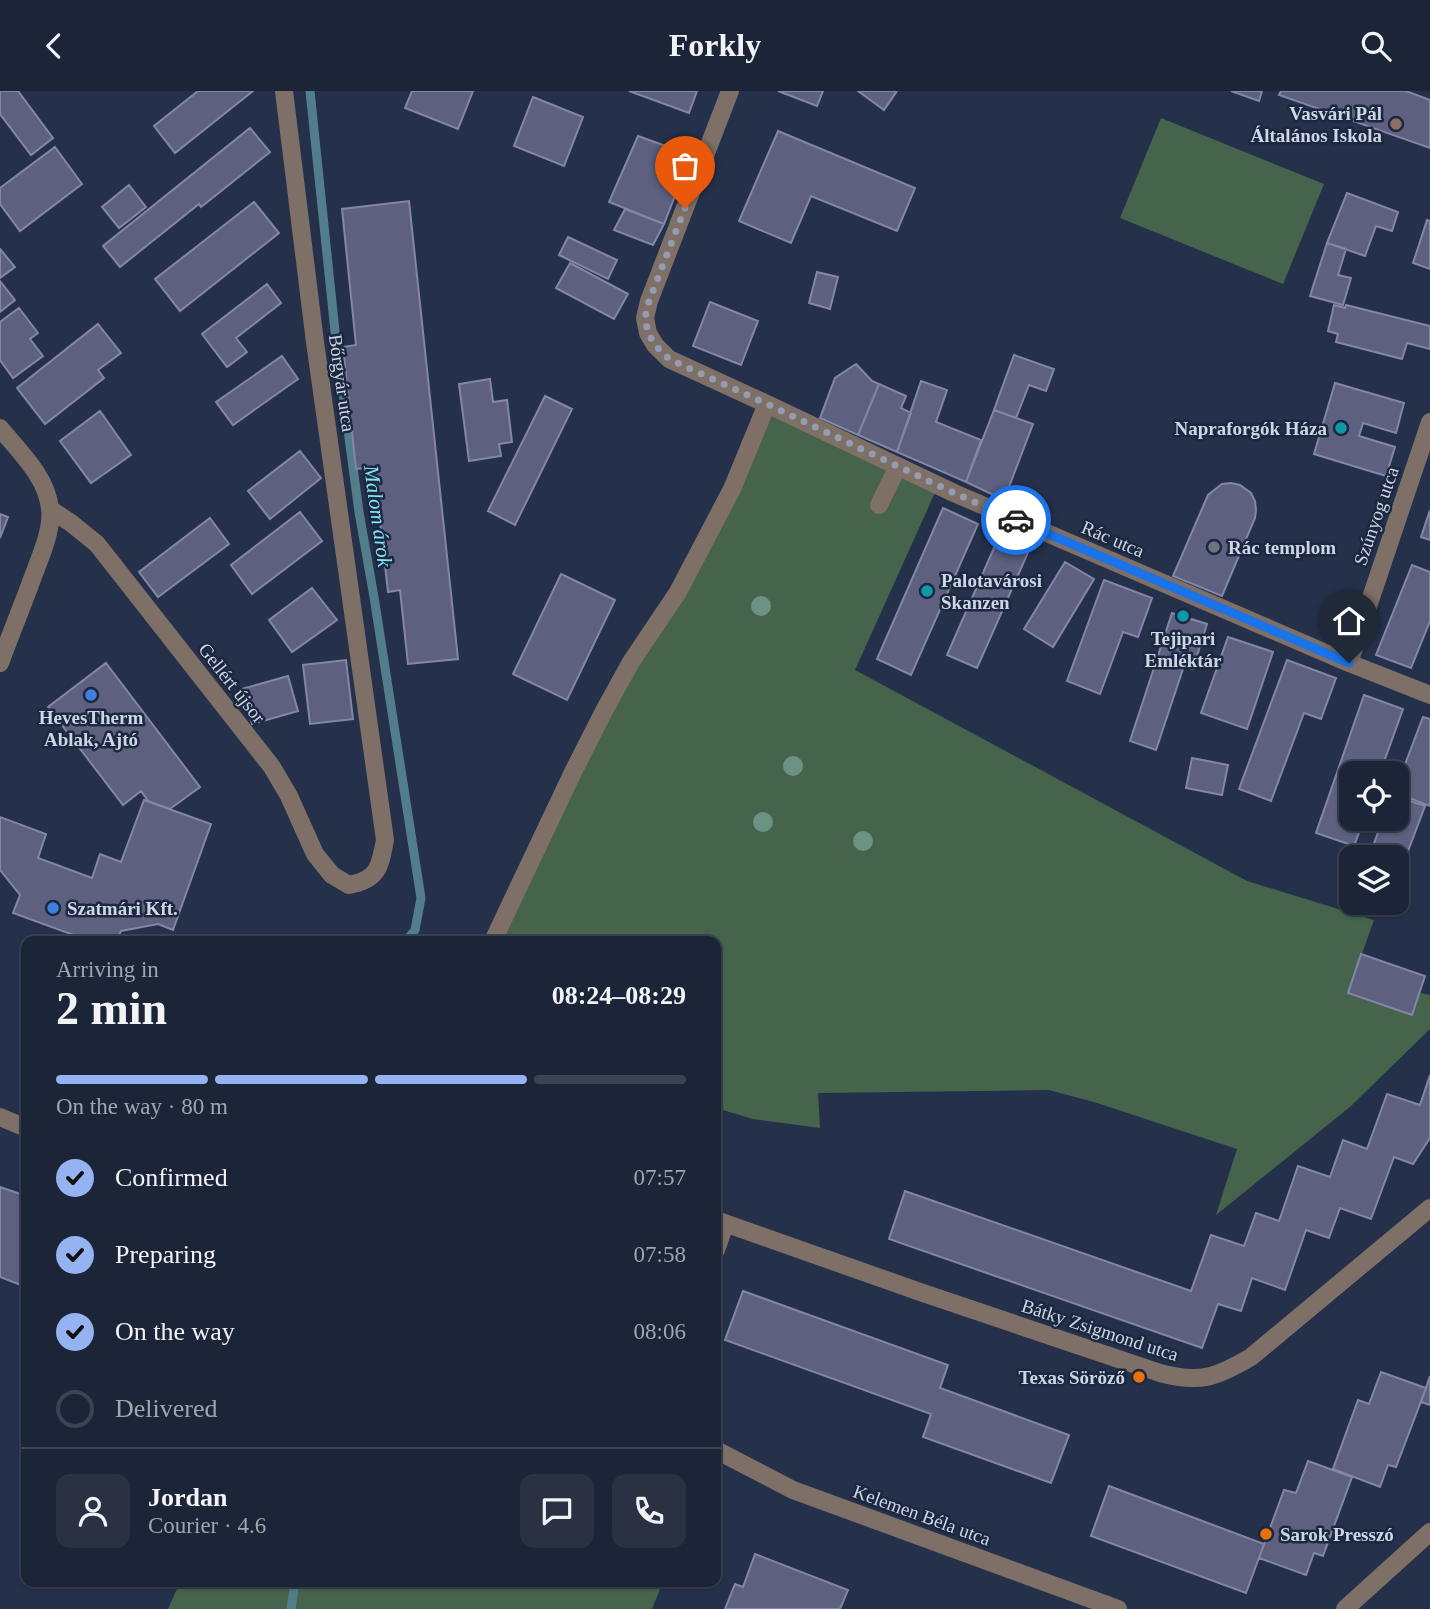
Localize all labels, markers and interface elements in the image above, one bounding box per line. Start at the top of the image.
icon: back [35,27,73,65]
text: Forkly [669,27,761,63]
icon: search [1357,27,1395,65]
place label: Vasvári Pál Általános Iskola [1251,103,1382,146]
marker: Vasvári Pál Általános Iskola [1388,116,1404,132]
pin [655,136,715,208]
icon: bag [666,147,704,185]
street label: Bőrgyár utca [325,333,359,434]
place label: Napraforgók Háza [1174,418,1327,439]
marker: Napraforgók Háza [1333,420,1349,436]
water label: Malom árok [359,463,397,569]
street label: Szúnyog utca [1349,463,1403,568]
courier [981,485,1051,555]
icon: car [997,501,1035,539]
street label: Rác utca [1079,516,1148,562]
place label: Rác templom [1228,537,1336,558]
marker: Rác templom [1206,539,1222,555]
place label: Palotavárosi Skanzen [941,570,1042,613]
marker: Palotavárosi Skanzen [919,583,935,599]
pin [1319,591,1379,663]
icon: home [1330,602,1368,640]
marker: Tejipari Emléktár [1175,608,1191,624]
place label: Tejipari Emléktár [1144,628,1222,671]
street label: Gellért újsor [194,639,270,728]
marker: HevesTherm Ablak, Ajtó [83,687,99,703]
place label: HevesTherm Ablak, Ajtó [39,707,143,750]
map controls [1339,761,1409,915]
button: locate [1339,761,1409,831]
button: layers [1339,845,1409,915]
place label: Szatmári Kft. [67,898,178,919]
marker: Szatmári Kft. [45,900,61,916]
text: Arriving in [56,957,159,982]
text: 08:24–08:29 [552,981,686,1010]
text: 2 min [56,983,167,1034]
text: On the way · 80 m [56,1094,228,1119]
icon: check [56,1159,94,1197]
text: Confirmed [115,1163,228,1192]
text: 07:57 [634,1165,686,1190]
icon: check [56,1236,94,1274]
text: Preparing [115,1240,216,1269]
text: 07:58 [634,1242,686,1267]
street label: Bátky Zsigmond utca [1019,1295,1182,1365]
icon: check [56,1313,94,1351]
text: On the way [115,1317,235,1346]
text: 08:06 [634,1319,686,1344]
place label: Texas Söröző [1019,1367,1125,1388]
marker: Texas Söröző [1131,1369,1147,1385]
text: Delivered [115,1394,218,1423]
button: person [56,1474,130,1548]
button: chat [520,1474,594,1548]
button: phone [612,1474,686,1548]
street label: Kelemen Béla utca [850,1480,994,1550]
text: Jordan [148,1483,227,1512]
text: Courier · 4.6 [148,1513,266,1538]
place label: Sarok Presszó [1280,1524,1394,1545]
marker: Sarok Presszó [1258,1526,1274,1542]

